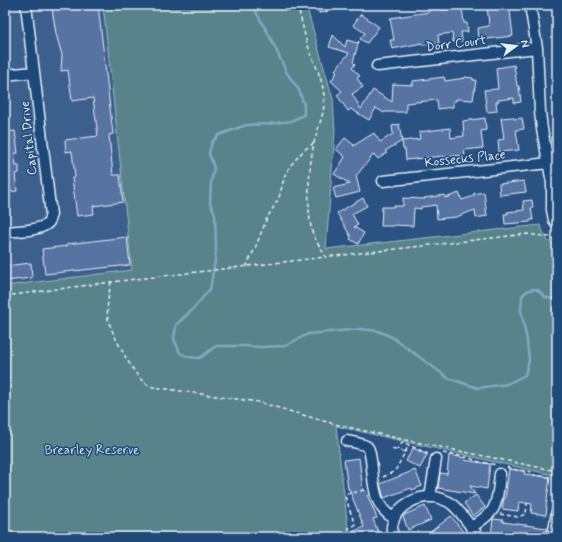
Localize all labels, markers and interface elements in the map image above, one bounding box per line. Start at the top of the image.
north arrow [496,26,536,66]
street label: Dorr Court [425,32,487,56]
text: N [517,38,532,49]
street label: Capital Drive [17,100,41,176]
street label: Kossecks Place [424,146,506,172]
park label: Brearley Reserve [45,442,139,459]

